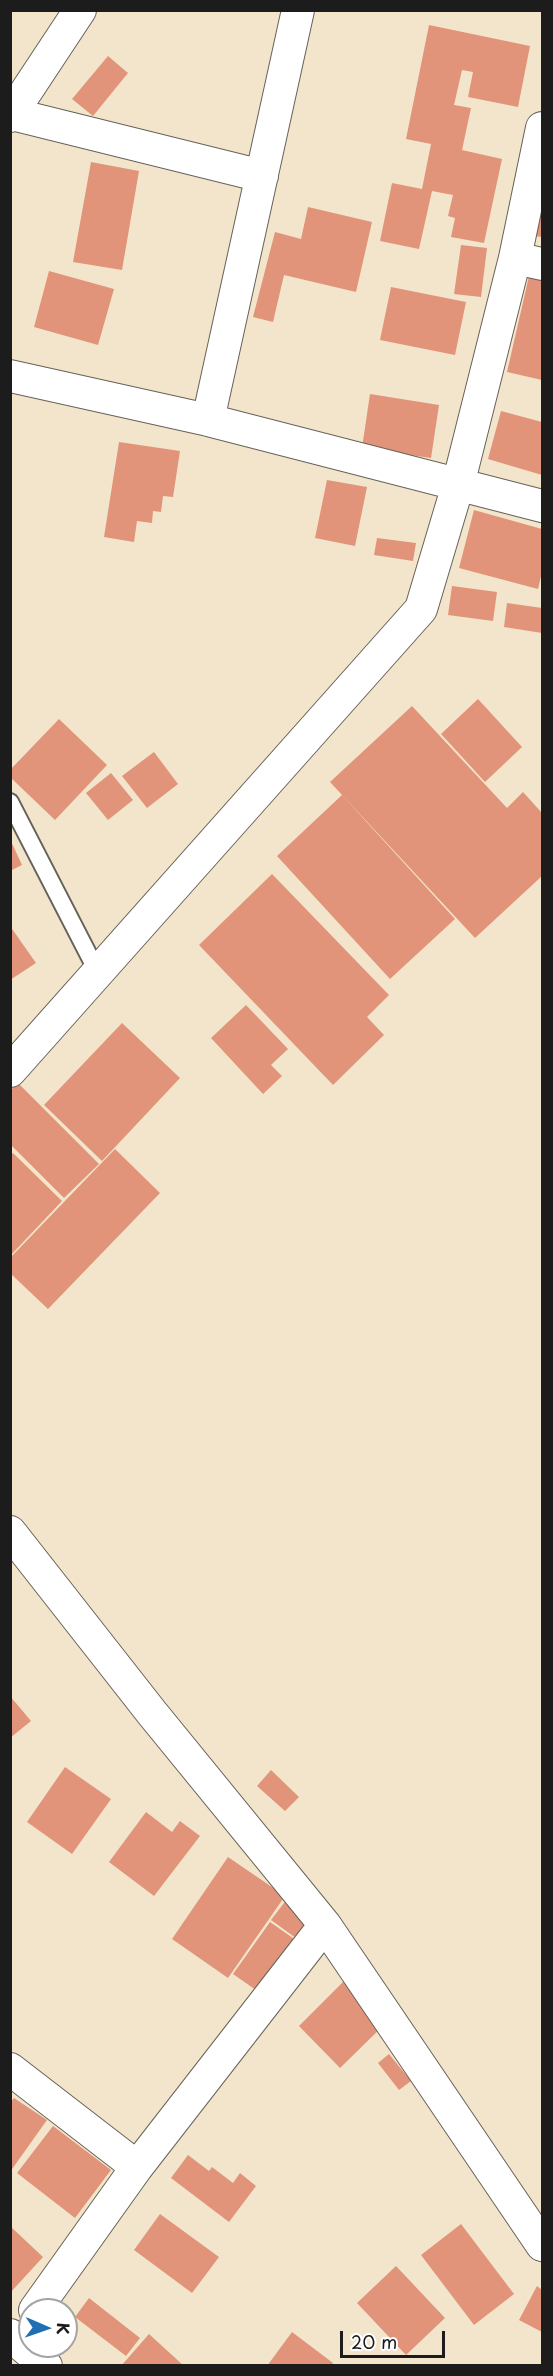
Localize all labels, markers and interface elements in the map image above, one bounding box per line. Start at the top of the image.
north arrow [18,2298,78,2358]
scale bar [343,2319,448,2357]
text: K [52,2322,76,2335]
text: 20 m [351,2328,397,2355]

